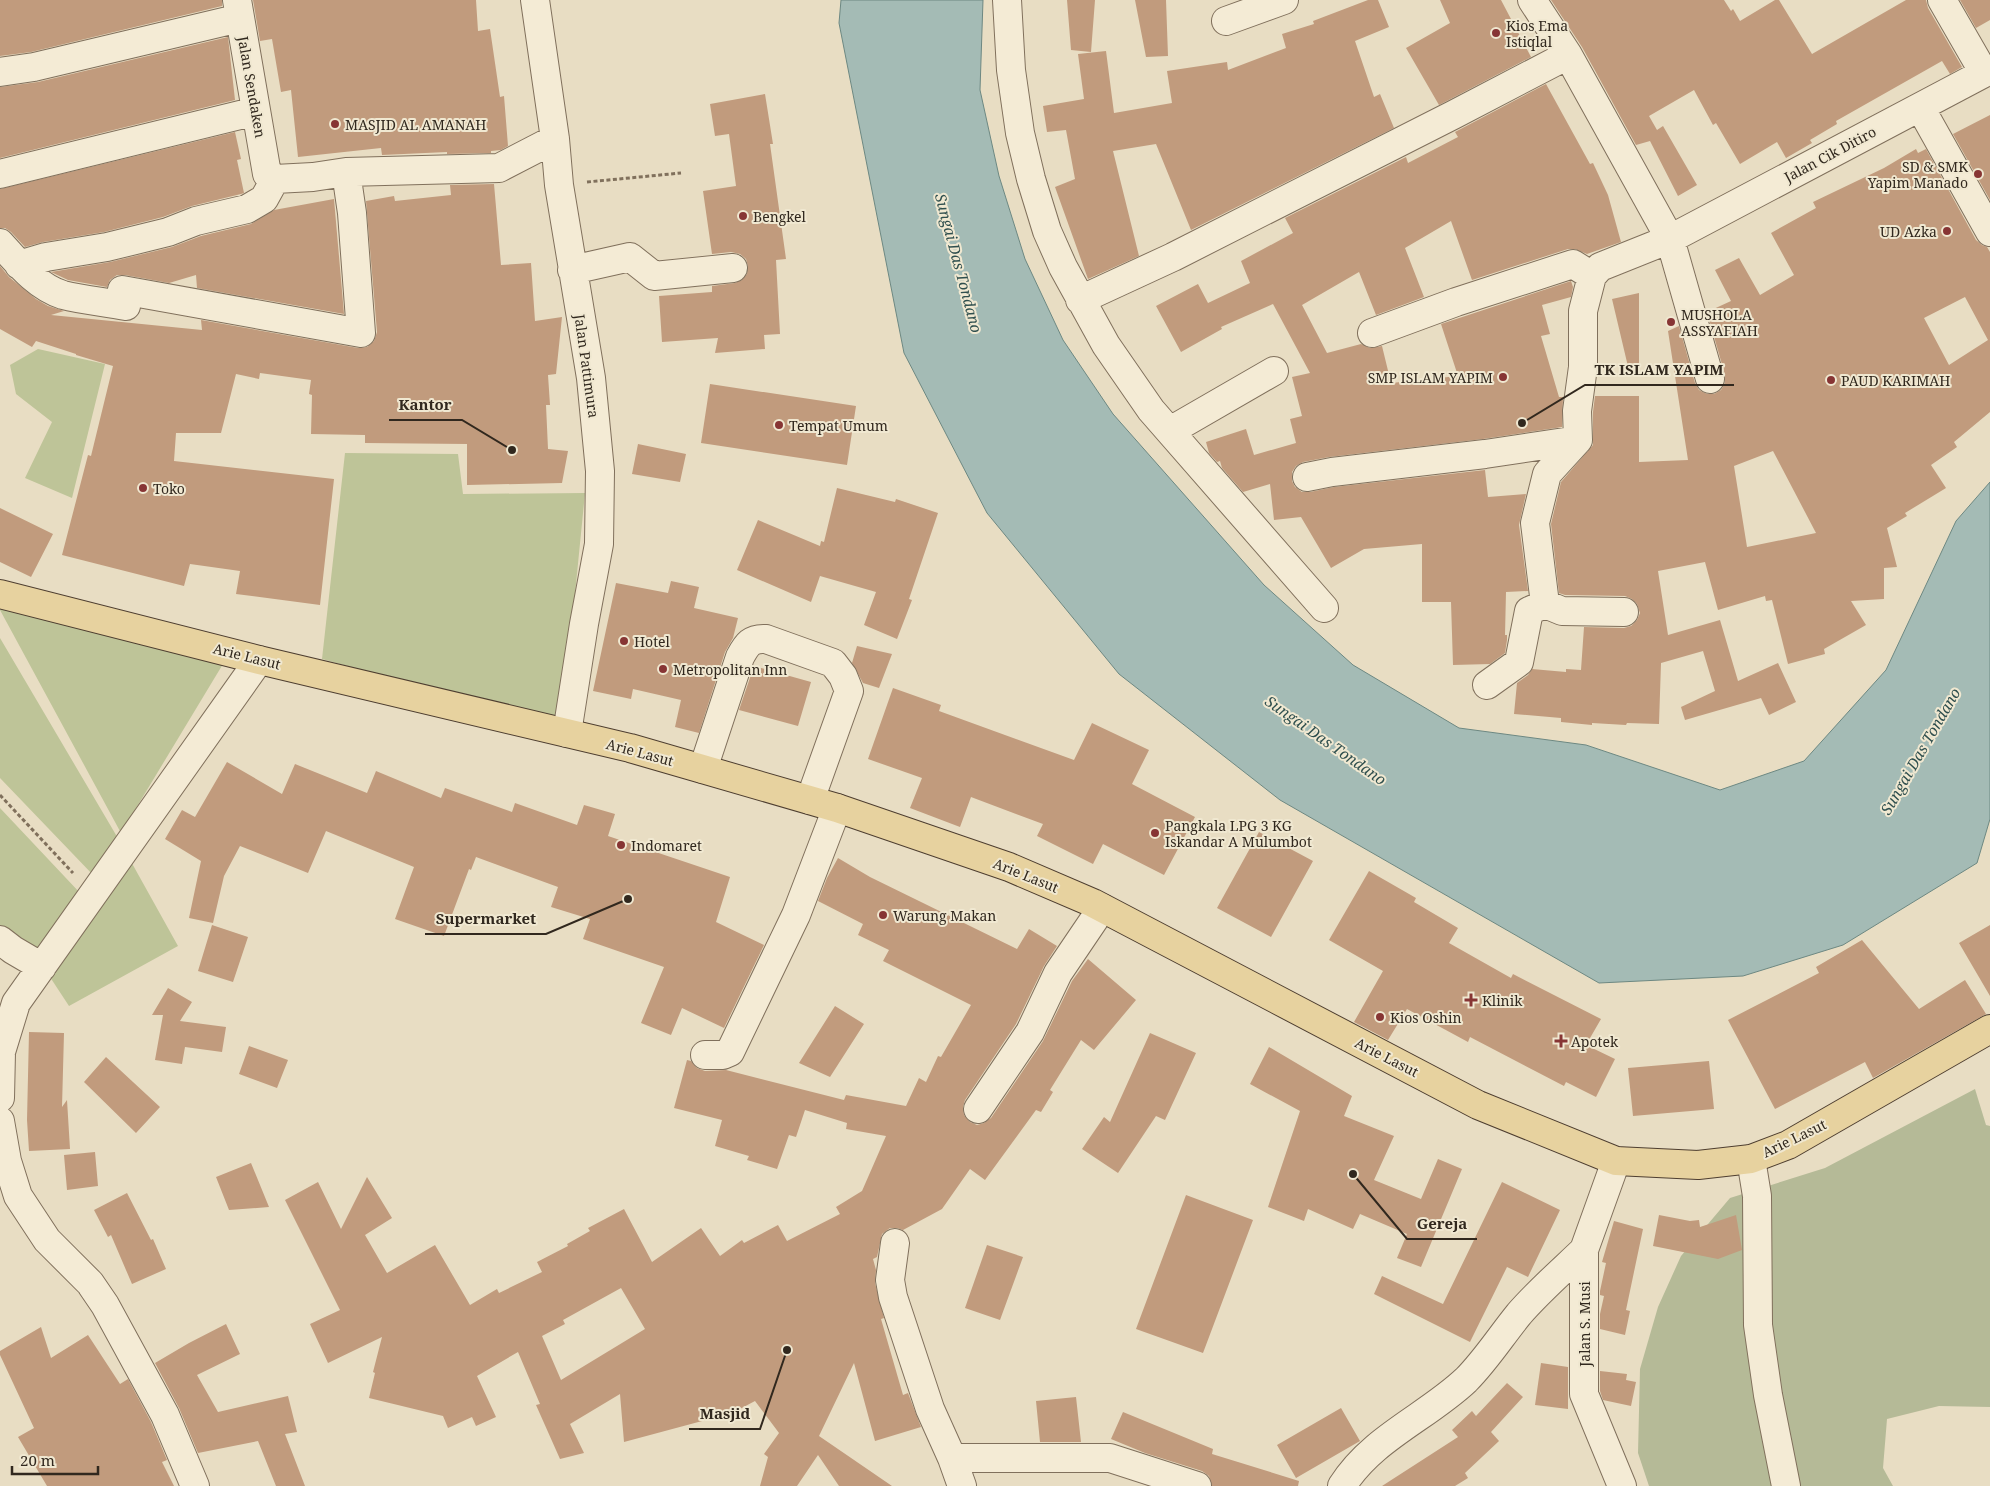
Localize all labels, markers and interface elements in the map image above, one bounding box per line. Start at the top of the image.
place label: Kios Ema Istiqlal [1506,16,1568,51]
marker: Kios Ema Istiqlal [1490,27,1502,39]
street label: Jalan Sendaken [234,34,270,139]
place label: MASJID AL AMANAH [345,115,486,134]
marker: MASJID AL AMANAH [329,118,341,130]
street label: Jalan Cik Ditiro [1780,122,1879,187]
place label: SD & SMK Yapim Manado [1867,157,1968,192]
marker: SD & SMK Yapim Manado [1972,168,1984,180]
water label: Sungai Das Tondano [931,191,987,335]
place label: Bengkel [753,207,807,226]
marker: Bengkel [737,210,749,222]
place label: UD Azka [1880,222,1937,241]
marker: UD Azka [1941,225,1953,237]
place label: MUSHOLA ASSYAFIAH [1681,305,1758,340]
street label: Jalan Pattimura [570,312,604,419]
marker: MUSHOLA ASSYAFIAH [1665,316,1677,328]
callout: TK ISLAM YAPIM [1585,355,1734,385]
text: TK ISLAM YAPIM [1594,359,1724,379]
place label: SMP ISLAM YAPIM [1368,368,1493,387]
marker: SMP ISLAM YAPIM [1497,371,1509,383]
place label: PAUD KARIMAH [1841,371,1950,390]
marker: PAUD KARIMAH [1825,374,1837,386]
callout: Kantor [389,390,462,420]
text: Kantor [398,394,452,414]
place label: Tempat Umum [789,416,888,435]
marker: Tempat Umum [773,419,785,431]
place label: Toko [153,479,185,498]
marker: Toko [137,482,149,494]
place label: Hotel [634,632,671,651]
marker: Hotel [618,635,630,647]
street label: Arie Lasut [211,638,283,674]
place label: Metropolitan Inn [673,660,787,679]
marker: Metropolitan Inn [657,663,669,675]
water label: Sungai Das Tondano [1876,684,1964,818]
water label: Sungai Das Tondano [1262,691,1390,789]
street label: Arie Lasut [604,734,676,770]
place label: Pangkala LPG 3 KG Iskandar A Mulumbot [1165,816,1312,851]
marker: Pangkala LPG 3 KG Iskandar A Mulumbot [1149,827,1161,839]
place label: Indomaret [631,836,702,855]
marker: Indomaret [615,839,627,851]
street label: Arie Lasut [991,853,1062,897]
callout: Supermarket [425,904,546,934]
place label: Warung Makan [893,906,996,925]
text: Supermarket [436,908,536,928]
marker: Warung Makan [877,909,889,921]
place label: Klinik [1482,991,1523,1010]
marker: Klinik [1464,993,1478,1007]
place label: Kios Oshin [1390,1008,1461,1027]
marker: Kios Oshin [1374,1011,1386,1023]
place label: Apotek [1571,1032,1619,1051]
street label: Arie Lasut [1352,1033,1422,1081]
marker: Apotek [1555,1035,1567,1047]
street label: Arie Lasut [1759,1114,1829,1162]
callout: Gereja [1407,1209,1477,1239]
text: Gereja [1417,1213,1467,1233]
street label: Jalan S. Musi [1575,1281,1594,1368]
callout: Masjid [689,1399,760,1429]
text: Masjid [700,1403,751,1423]
scale bar [12,1444,99,1476]
text: 20 m [20,1450,55,1470]

